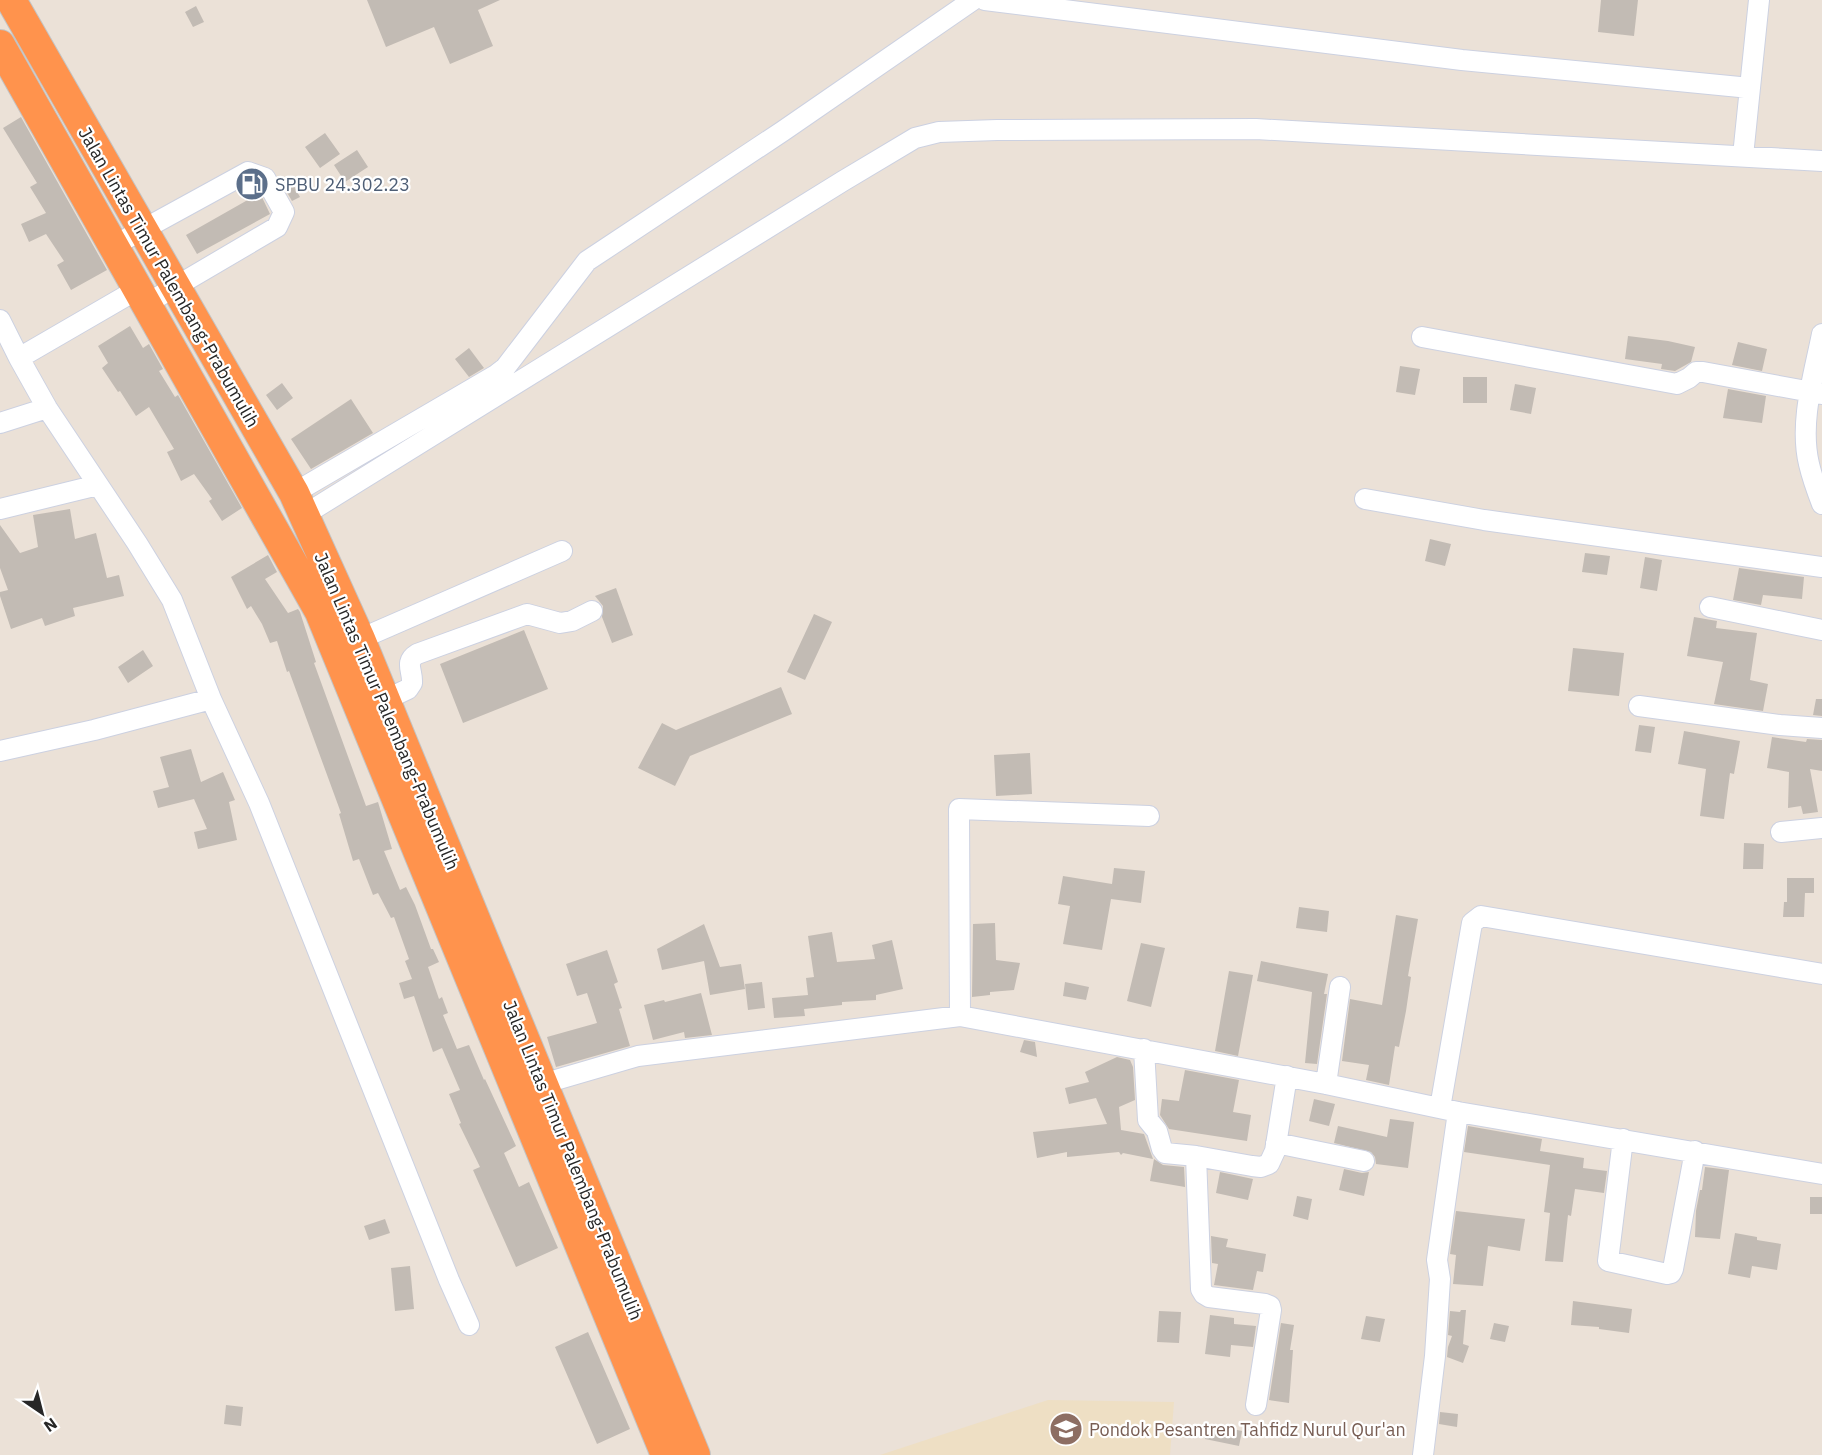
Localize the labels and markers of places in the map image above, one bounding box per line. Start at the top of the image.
fuel station icon: SPBU 24.302.23 [234,166,270,202]
place label: SPBU 24.302.23 [275,173,410,196]
school or university icon: Pondok Pesantren Tahfidz Nurul Qur'an [1048,1411,1084,1447]
place label: Pondok Pesantren Tahfidz Nurul Qur'an [1089,1418,1406,1441]

